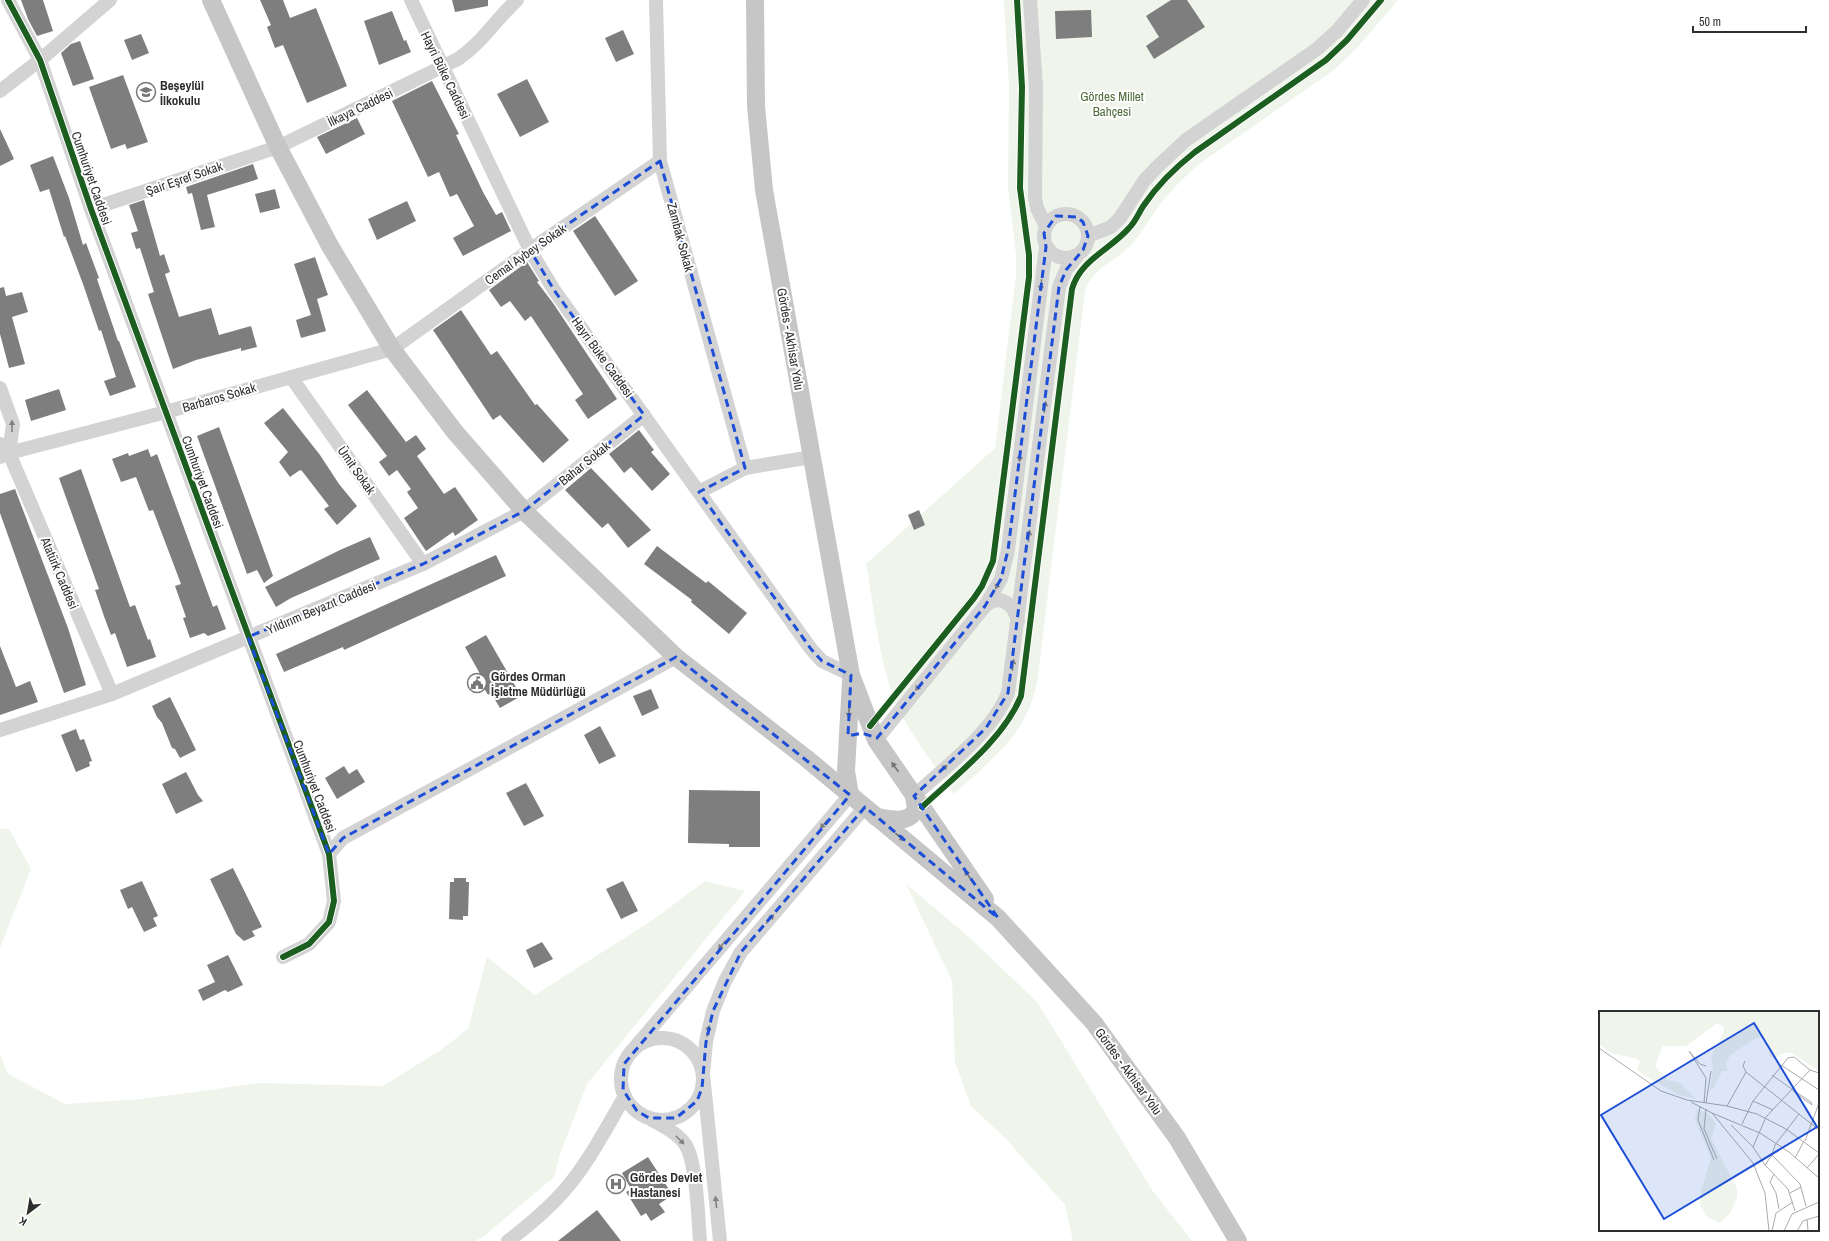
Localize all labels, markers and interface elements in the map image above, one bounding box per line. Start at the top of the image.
scale bar [1693,8,1806,34]
text: 50 m [1699,14,1721,30]
street label: Hayri Büke Caddesi [417,29,474,122]
place label: Beşeylül İlkokulu [160,77,204,109]
school or university icon: Beşeylül İlkokulu [135,81,157,103]
street label: İlkaya Caddesi [325,84,396,131]
park label: Gördes Millet Bahçesi [1080,88,1144,120]
street label: Cumhuriyet Caddesi [68,129,115,227]
street label: Şair Eşref Sokak [144,157,225,200]
street label: Zambak Sokak [663,201,698,274]
street label: Cemal Aybey Sokak [481,220,570,289]
one-way arrow [1038,279,1044,291]
street label: Gördes - Akhisar Yolu [773,287,808,391]
street label: Hayri Büke Caddesi [568,314,638,401]
street label: Barbaros Sokak [180,379,259,416]
one-way arrow [1041,401,1048,413]
one-way arrow [9,420,15,433]
street label: Cumhuriyet Caddesi [178,433,227,531]
street label: Bahar Sokak [555,437,614,489]
street label: Ümit Sokak [334,443,380,498]
one-way arrow [1017,450,1023,462]
one-way arrow [1026,530,1032,542]
street label: Atatürk Caddesi [36,534,82,612]
street label: Yıldırım Beyazıt Caddesi [264,577,379,638]
one-way arrow [995,578,1001,589]
one-way arrow [1010,659,1016,671]
place label: Gördes Orman İşletme Müdürlüğü [491,668,586,700]
public building icon: Gördes Orman İşletme Müdürlüğü [466,672,488,694]
one-way arrow [915,681,923,692]
one-way arrow [846,706,853,718]
street label: Cumhuriyet Caddesi [289,737,340,835]
one-way arrow [891,762,899,773]
one-way arrow [938,764,948,774]
one-way arrow [820,819,829,830]
one-way arrow [895,832,906,841]
one-way arrow [964,869,972,880]
one-way arrow [765,914,774,924]
one-way arrow [717,940,726,950]
inset map [1599,1011,1819,1231]
one-way arrow [706,1025,712,1037]
street label: Gördes - Akhisar Yolu [1091,1025,1166,1118]
one-way arrow [675,1135,685,1145]
place label: Gördes Devlet Hastanesi [630,1169,703,1201]
hospital icon: Gördes Devlet Hastanesi [605,1173,627,1195]
north arrow [8,1193,48,1233]
one-way arrow [712,1196,719,1208]
text: K [16,1214,29,1229]

